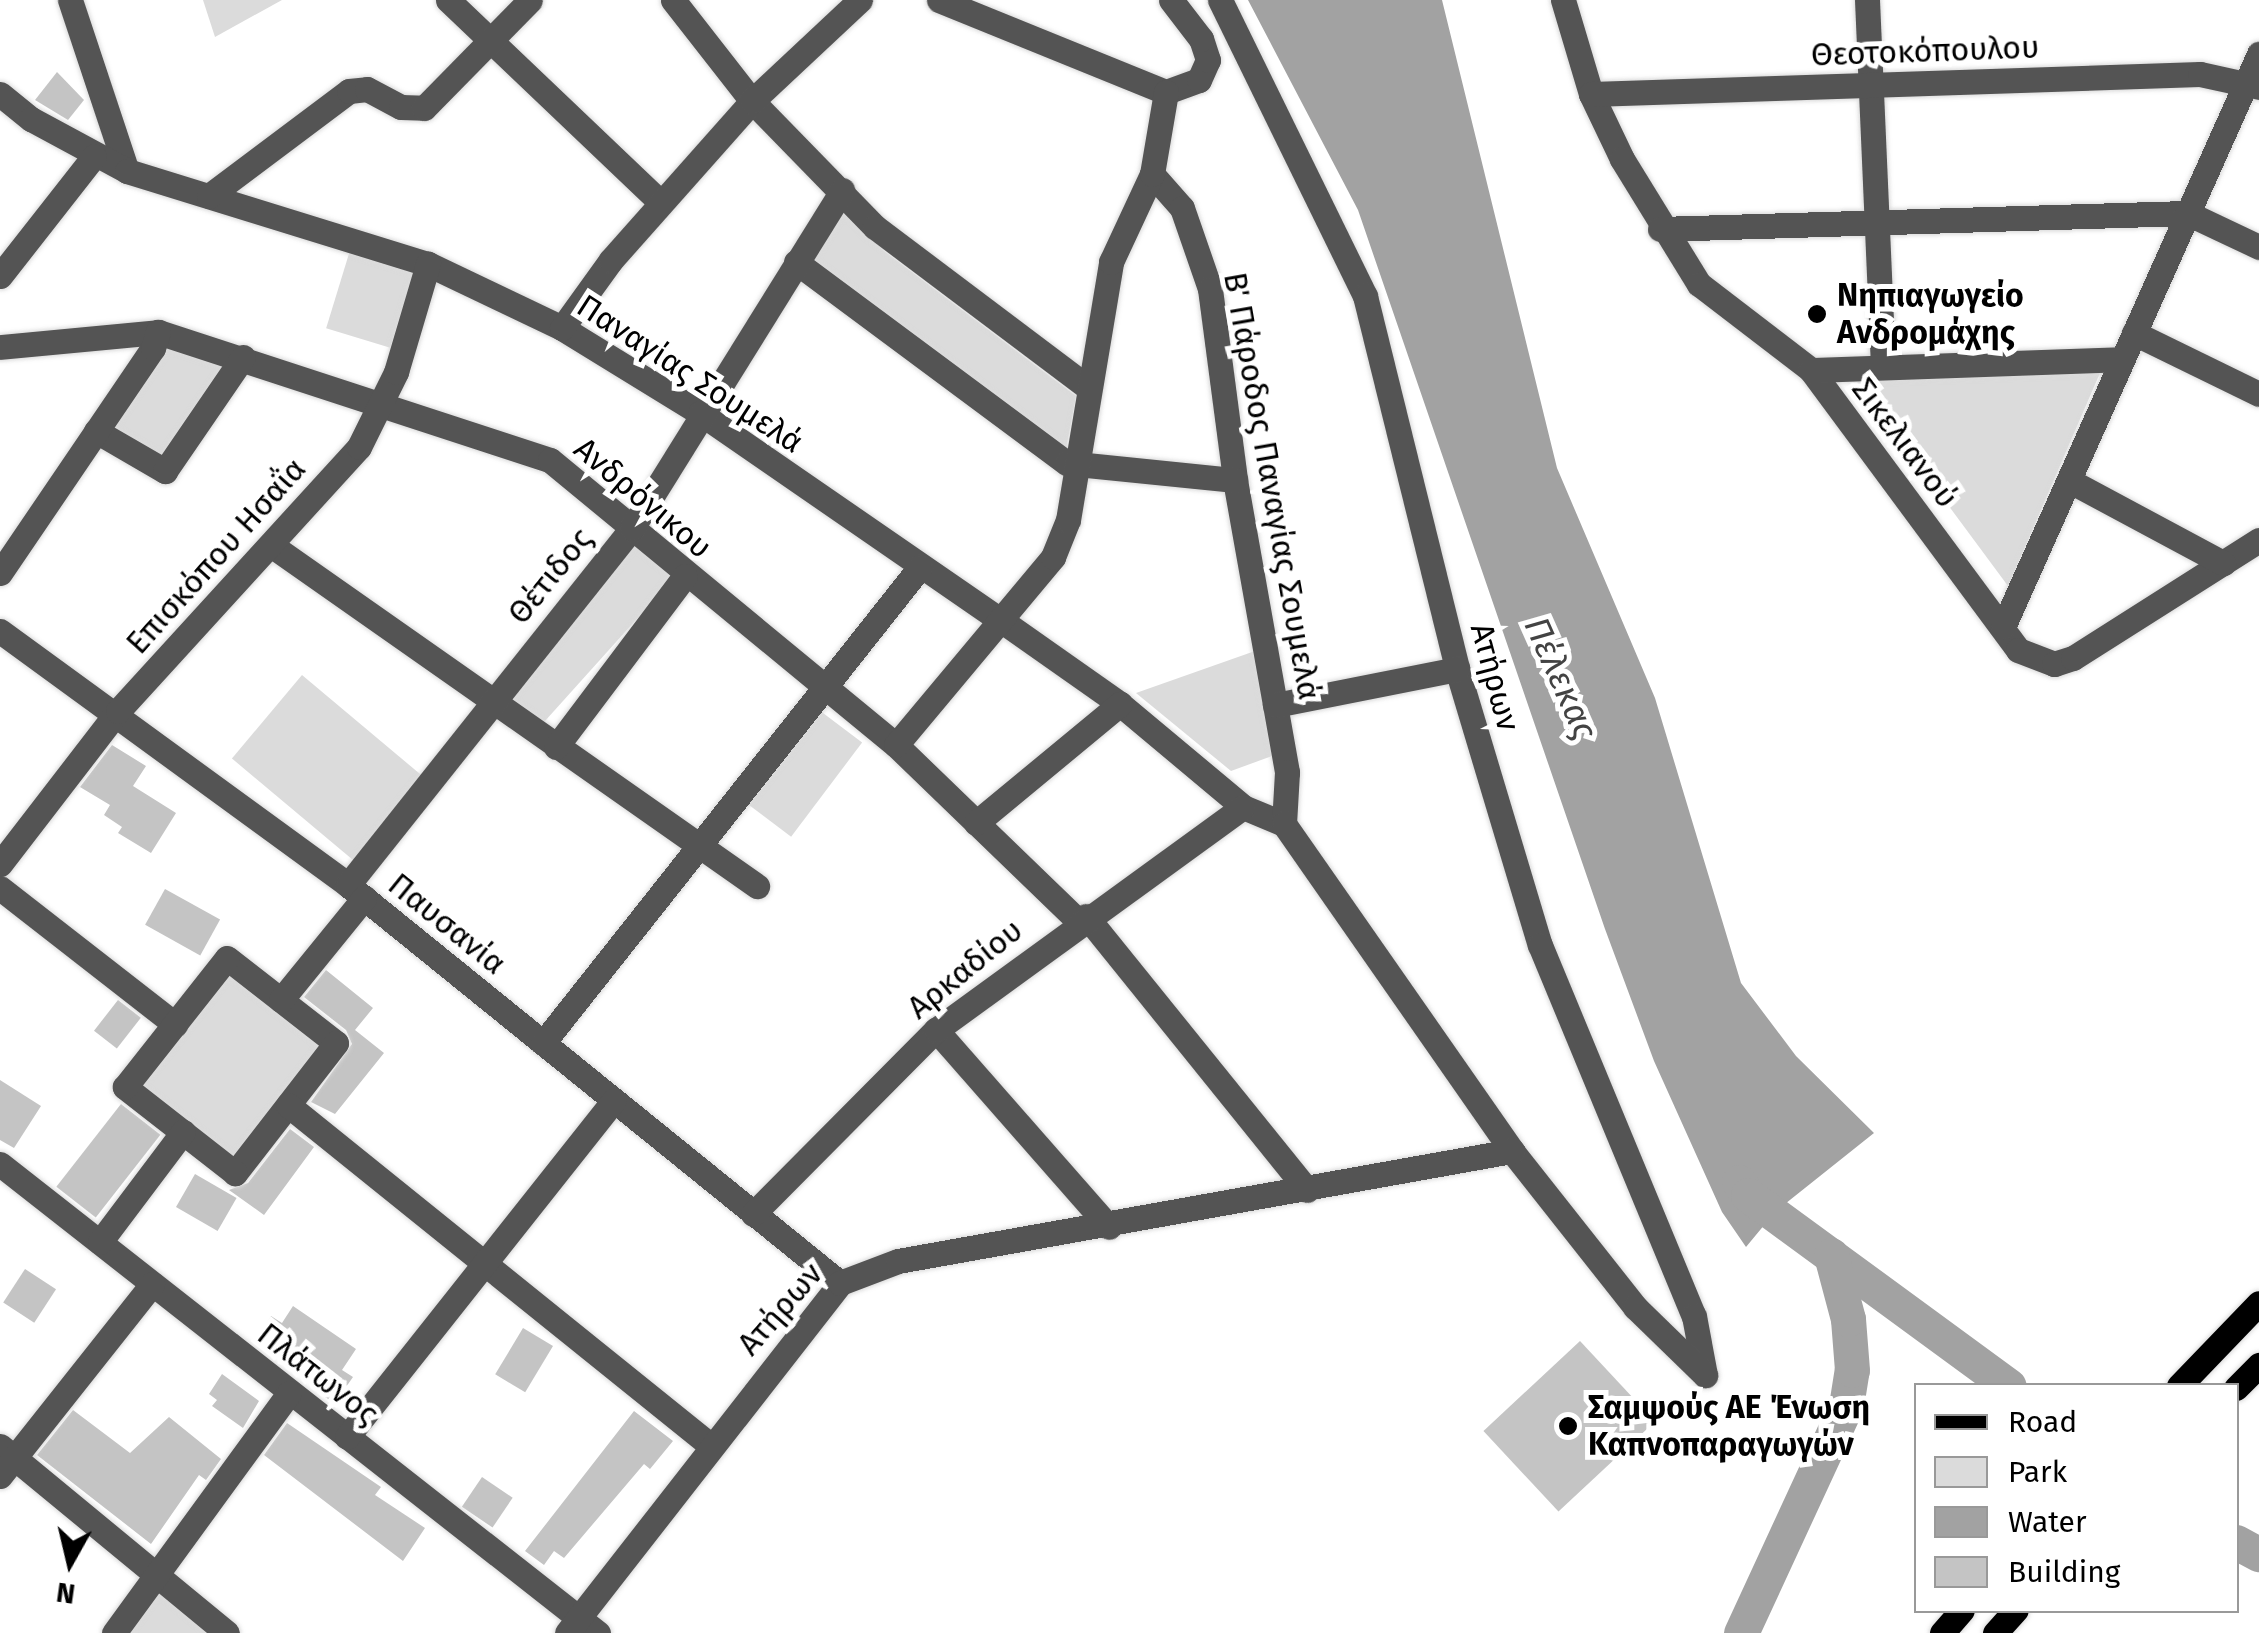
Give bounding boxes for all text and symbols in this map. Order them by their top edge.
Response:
street label: Θεοτοκόπουλου [1810,28,2040,74]
street label: Β΄ Πάροδος Παναγίας Σουμελά [1215,269,1329,703]
place label: Νηπιαγωγείο Ανδρομάχης [1837,277,2024,352]
street label: Παναγίας Σουμελά [570,287,810,461]
marker: Νηπιαγωγείο Ανδρομάχης [1806,303,1828,325]
street label: Σικελιανού [1844,371,1966,515]
street label: Ανδρόνικου [567,429,719,567]
street label: Επισκόπου Ησαΐα [118,450,314,662]
street label: Θέτιδος [500,520,600,632]
water label: Πέλεκας [1516,610,1606,746]
street label: Ατήρων [1462,619,1528,735]
street label: Παυσανία [381,865,513,983]
street label: Αρκαδίου [900,911,1030,1027]
street label: Ατήρων [729,1255,831,1363]
street label: Πλάτωνος [250,1315,386,1433]
legend [1914,1383,2239,1613]
place label: Σαμψούς ΑΕ Ένωση Καπνοπαραγωγών [1588,1389,1870,1464]
text: Road [2008,1404,2077,1440]
marker: Σαμψούς ΑΕ Ένωση Καπνοπαραγωγών [1557,1415,1579,1437]
text: Park [2008,1454,2067,1490]
text: Water [2008,1504,2087,1540]
north arrow [20,1513,120,1613]
text: Building [2008,1554,2120,1590]
text: N [54,1576,77,1611]

